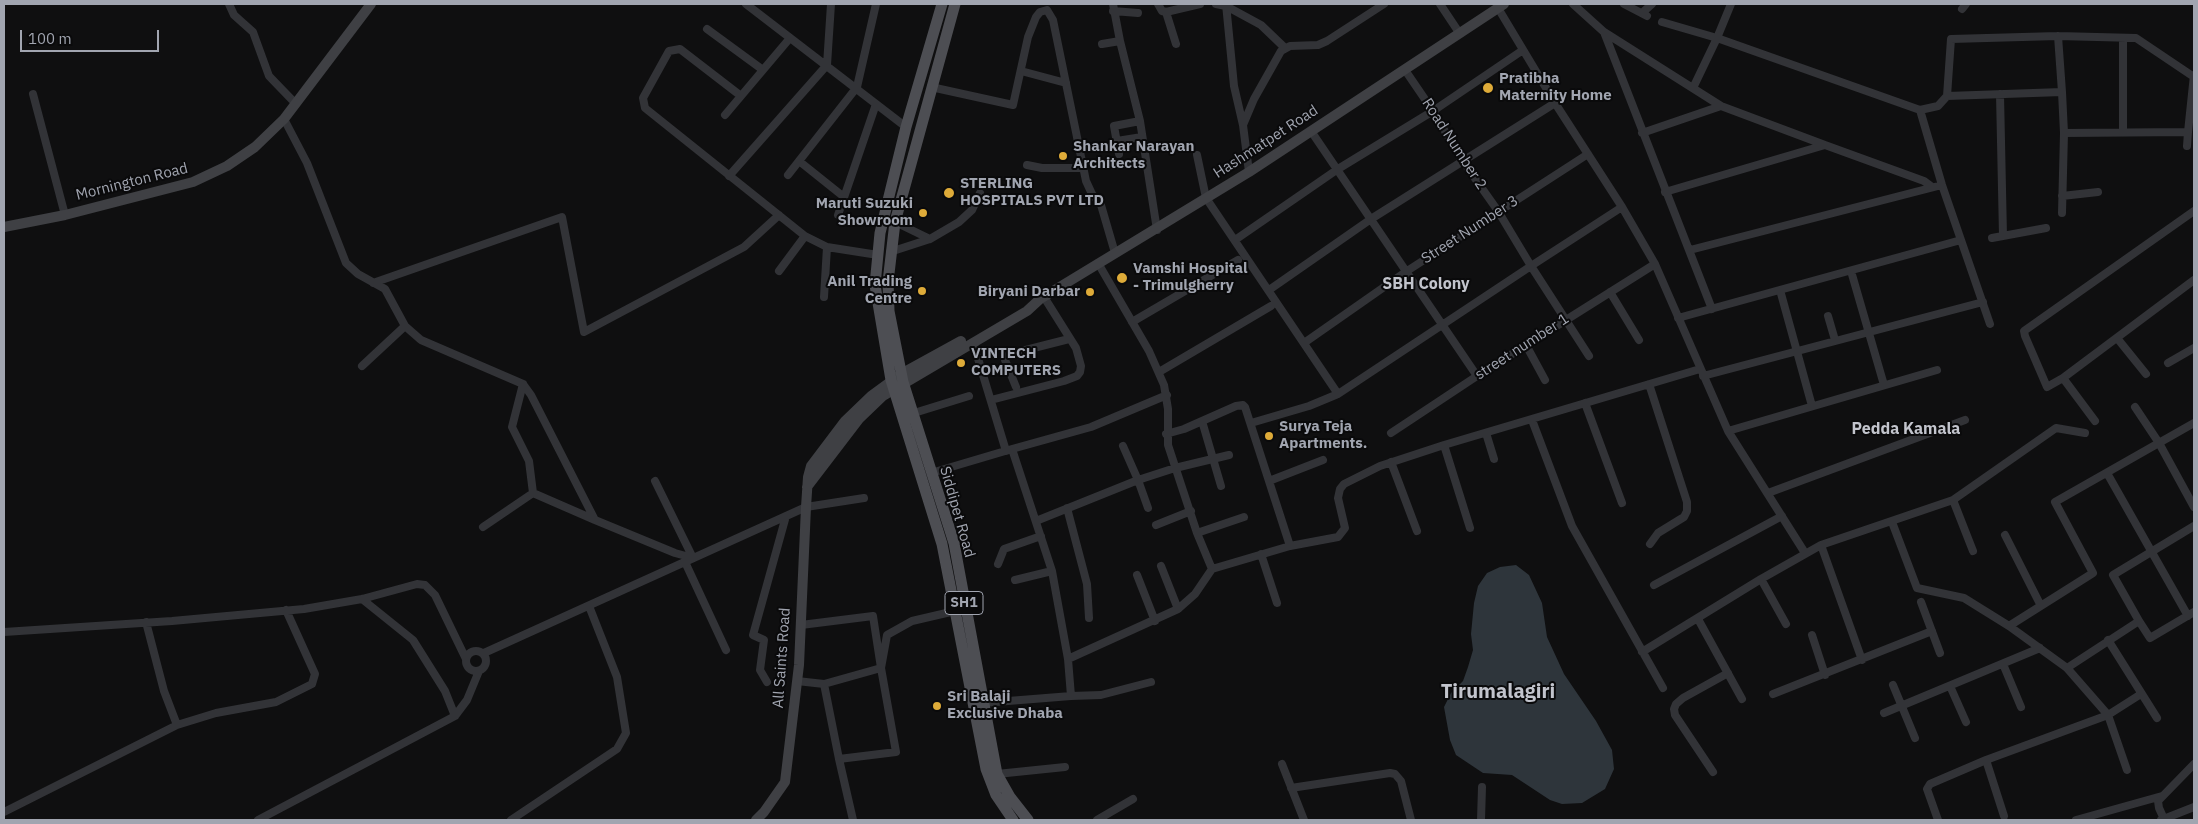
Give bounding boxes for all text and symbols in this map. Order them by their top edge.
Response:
scale bar [22,20,161,52]
text: 100 m [28,29,72,48]
place label: Pratibha Maternity Home [1499,70,1612,105]
marker: Pratibha Maternity Home [1481,81,1495,95]
street label: Road Number 2 [1418,95,1490,193]
street label: Hashmatpet Road [1210,101,1322,183]
place label: Shankar Narayan Architects [1073,138,1194,173]
marker: Shankar Narayan Architects [1057,150,1069,162]
street label: Mornington Road [74,159,190,205]
place label: STERLING HOSPITALS PVT LTD [960,175,1104,210]
marker: STERLING HOSPITALS PVT LTD [942,186,956,200]
street label: Street Number 3 [1418,192,1522,268]
place label: Maruti Suzuki Showroom [816,195,913,230]
marker: Maruti Suzuki Showroom [917,207,929,219]
place label: Vamshi Hospital - Trimulgherry [1133,260,1248,295]
marker: Vamshi Hospital - Trimulgherry [1115,271,1129,285]
place label: Anil Trading Centre [827,273,912,308]
district label: SBH Colony [1382,274,1470,294]
place label: Biryani Darbar [978,283,1080,301]
marker: Anil Trading Centre [916,285,928,297]
marker: Biryani Darbar [1084,286,1096,298]
street label: street number 1 [1472,310,1572,384]
place label: VINTECH COMPUTERS [971,345,1061,380]
marker: VINTECH COMPUTERS [955,357,967,369]
place label: Surya Teja Apartments. [1279,418,1367,453]
district label: Pedda Kamala [1852,419,1960,439]
marker: Surya Teja Apartments. [1263,430,1275,442]
street label: Siddipet Road [935,464,979,560]
road number: SH1 [945,592,983,614]
street label: All Saints Road [770,607,794,709]
district label: Tirumalagiri [1441,680,1555,704]
place label: Sri Balaji Exclusive Dhaba [947,688,1063,723]
marker: Sri Balaji Exclusive Dhaba [931,700,943,712]

